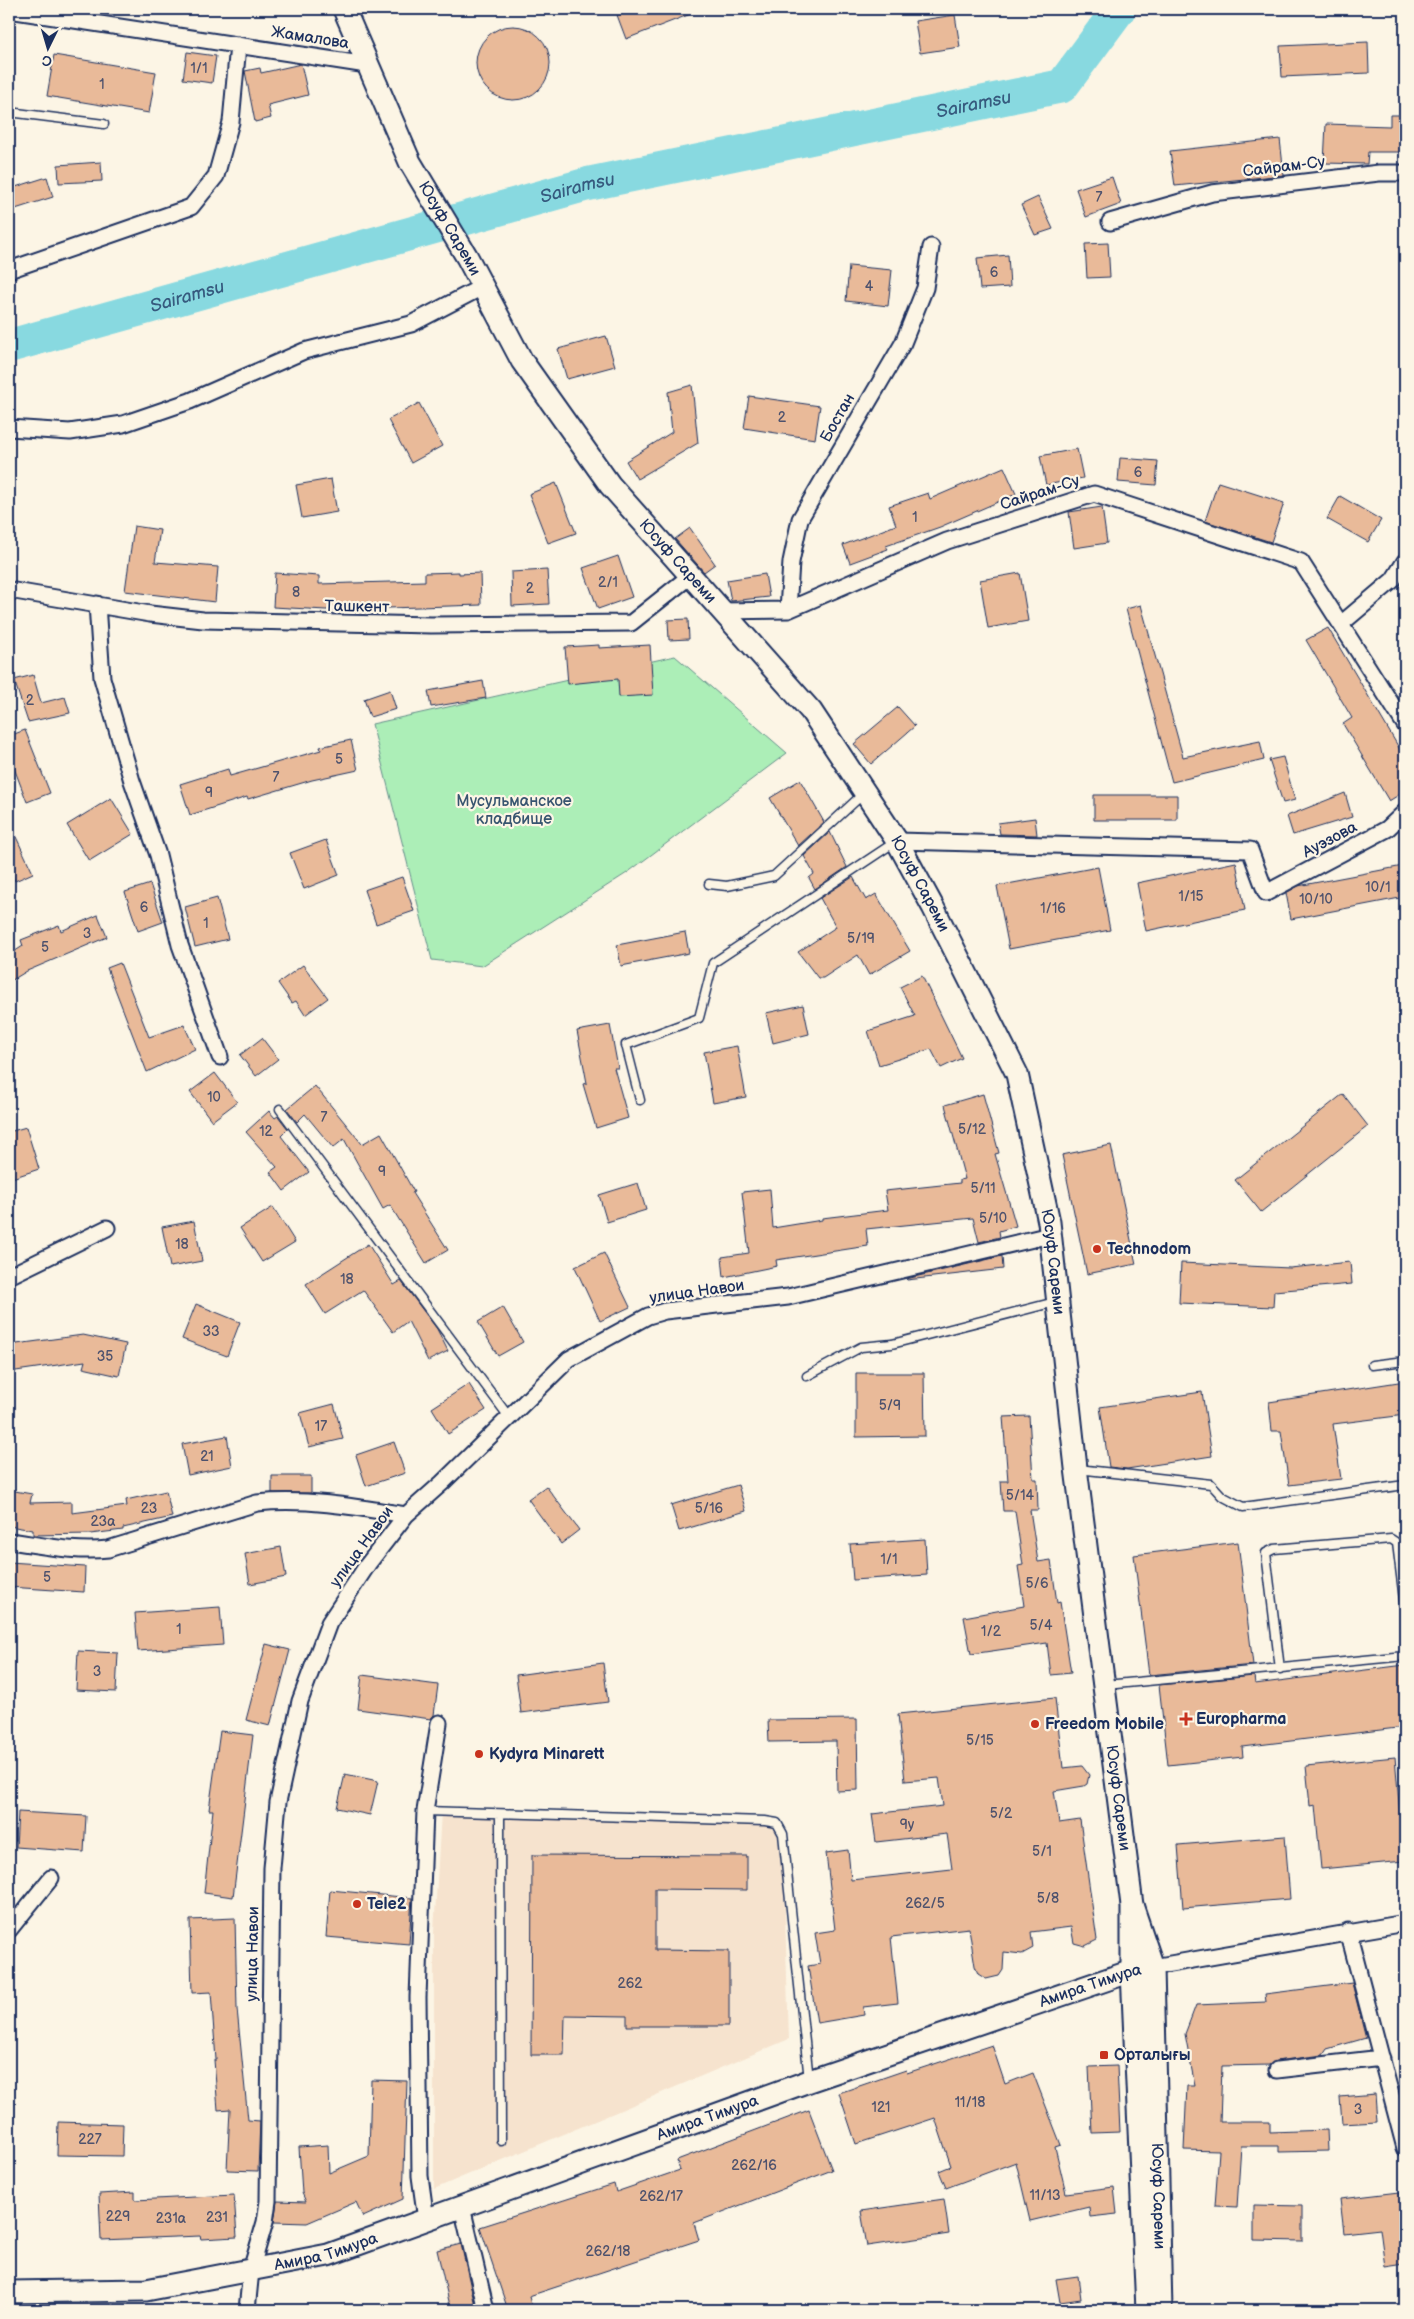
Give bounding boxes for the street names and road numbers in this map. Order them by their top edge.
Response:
street label: Жамалова [270,22,351,54]
street label: Сайрам-Су [1242,152,1327,181]
street label: Юсуф Сареми [414,178,485,279]
street label: Бостан [817,390,859,446]
street label: Сайрам-Су [998,471,1083,515]
street label: Юсуф Сареми [635,515,720,607]
street label: Ташкент [324,597,390,617]
street label: Ауэзова [1299,817,1361,863]
street label: Юсуф Сареми [886,832,953,935]
street label: Юсуф Сареми [1037,1207,1069,1316]
street label: улица Навои [648,1276,746,1308]
street label: улица Навои [326,1503,398,1591]
street label: Юсуф Сареми [1102,1744,1134,1852]
street label: улица Навои [243,1906,263,2002]
street label: Амира Тимура [1036,1960,1143,2012]
street label: Амира Тимура [653,2090,761,2145]
street label: Юсуф Сареми [1148,2143,1169,2250]
street label: Амира Тимура [272,2228,381,2275]

